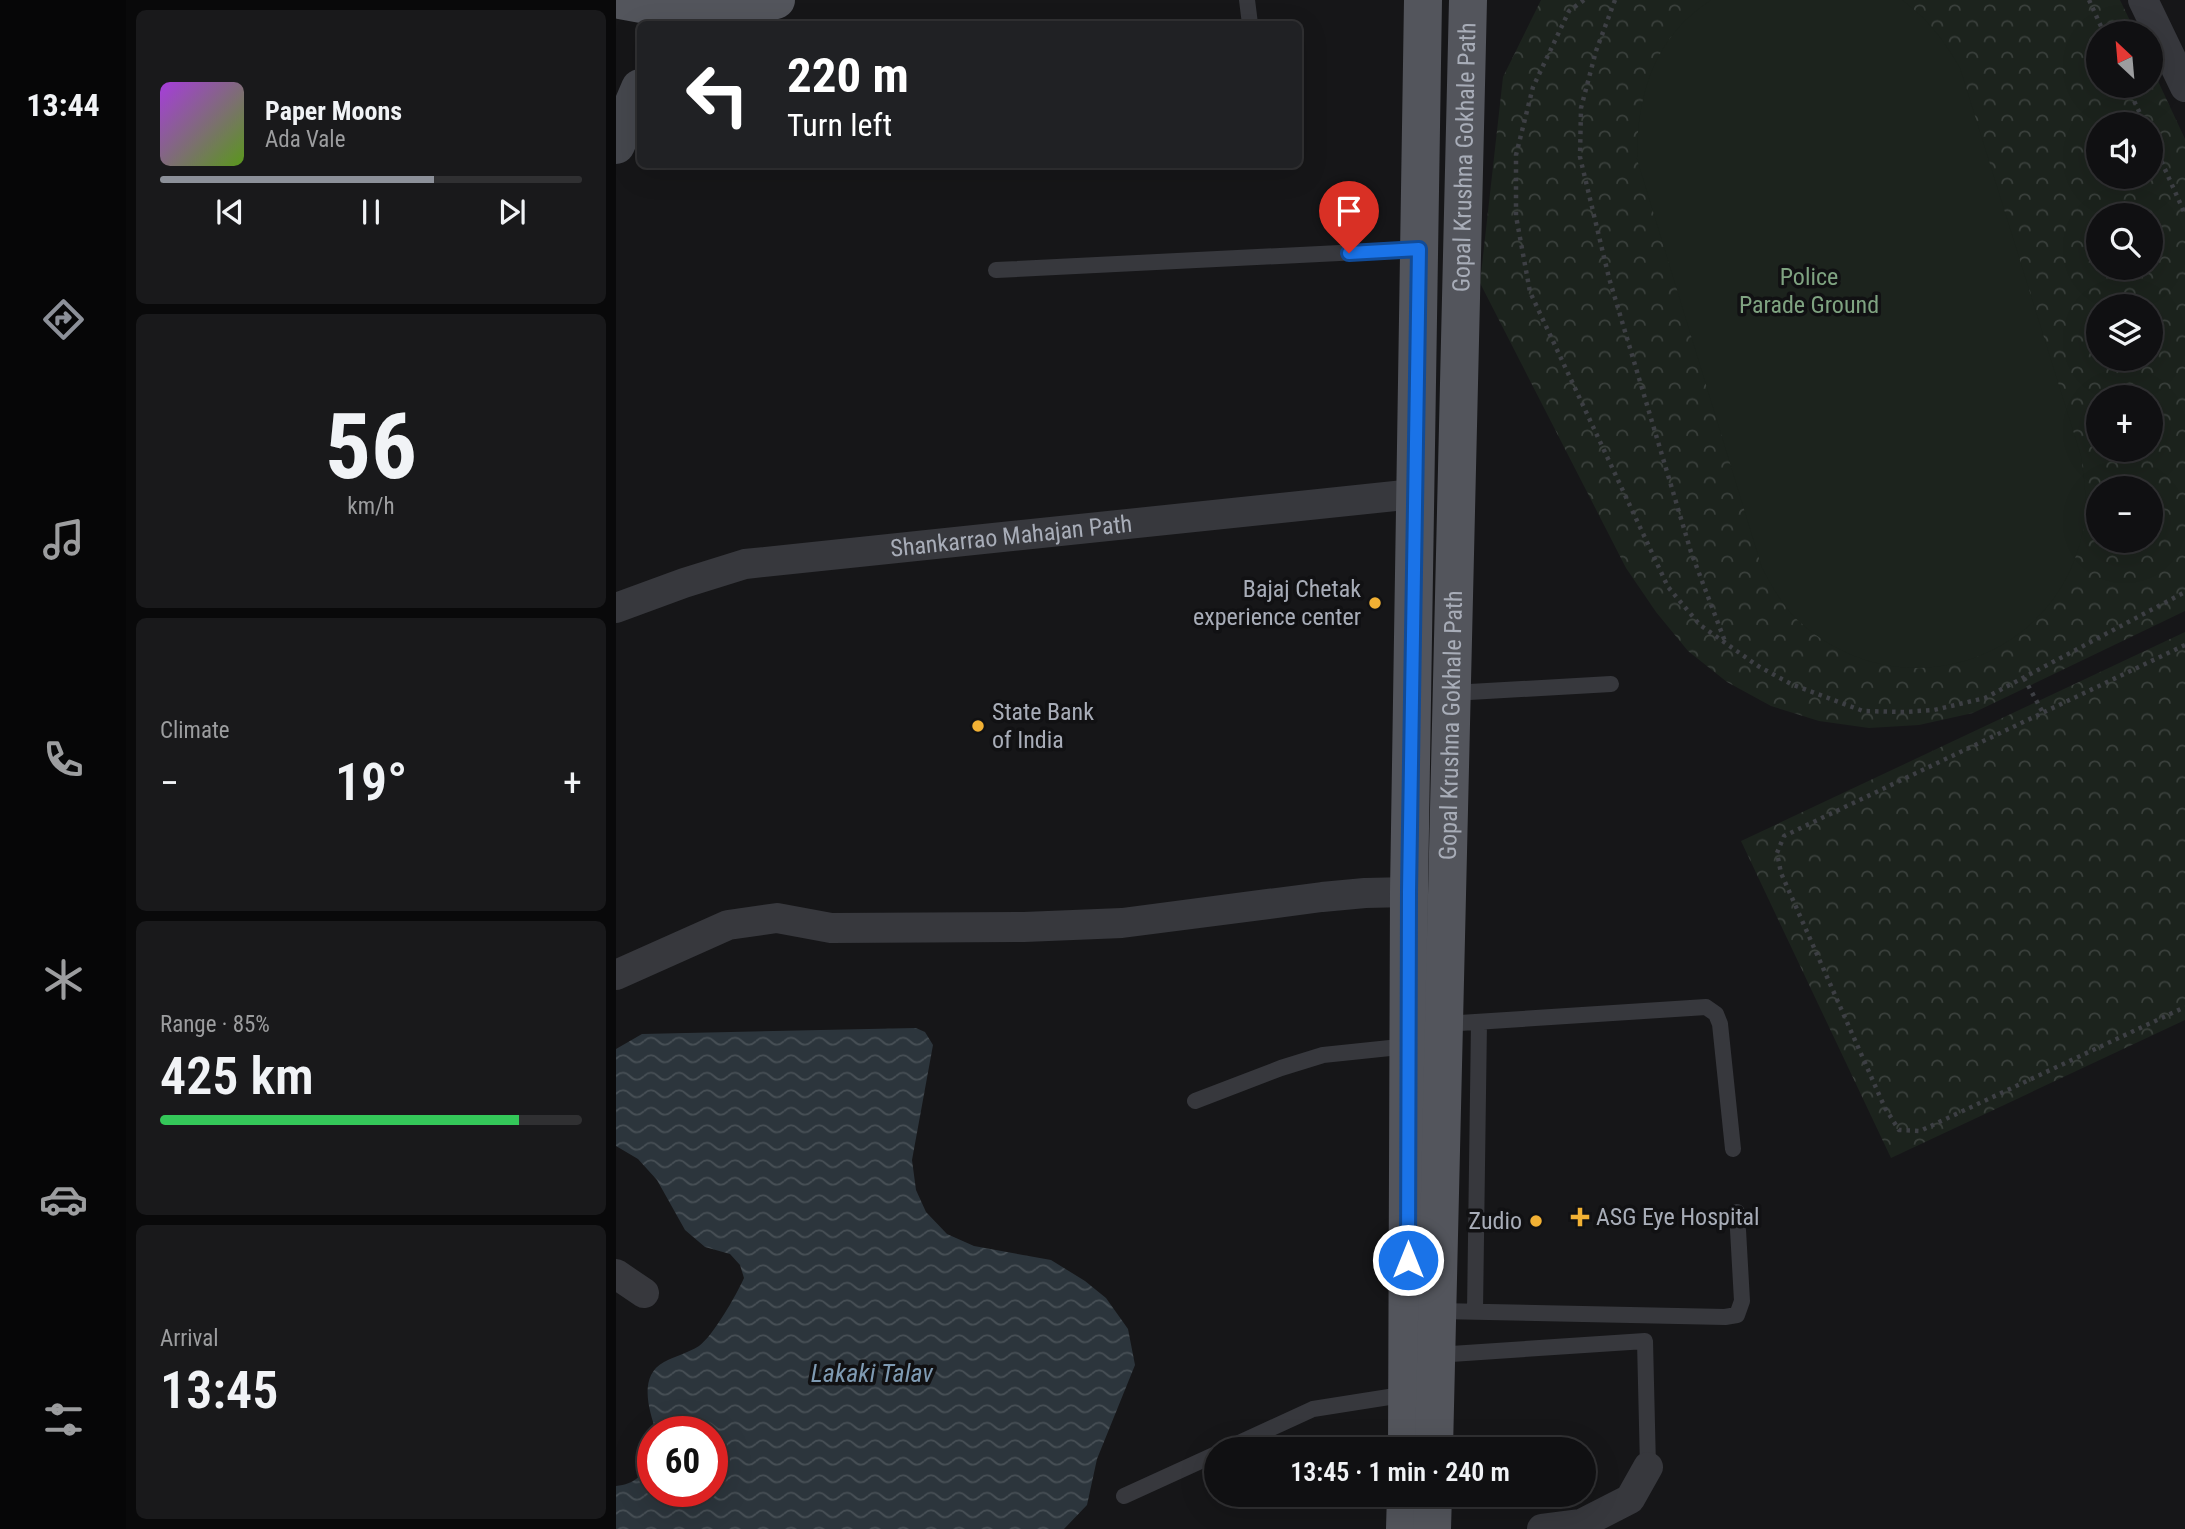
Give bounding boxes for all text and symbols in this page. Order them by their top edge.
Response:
north arrow [2086,21,2163,98]
map controls [2086,21,2163,553]
street label: Gopal Krushna Gokhale Path [1447,22,1481,292]
text: 220 m [787,47,909,104]
icon: left [672,49,763,140]
text: 13:44 [26,86,100,124]
text: Paper Moons [265,96,402,126]
text: Turn left [787,106,892,144]
button: sound [2086,112,2163,189]
text: Ada Vale [265,126,345,153]
pin [1319,181,1379,253]
icon: arrive [1330,192,1368,230]
icon: previous [211,193,249,231]
icon: pause [352,193,390,231]
icon: next [493,193,531,231]
button: search [2086,203,2163,280]
park label: Police Parade Ground [1739,263,1879,319]
button: layers [2086,294,2163,371]
icon: directions [39,295,88,344]
button: + [2086,385,2163,462]
text: 56 [325,394,417,500]
button: − [2086,476,2163,553]
text: km/h [347,493,395,520]
street label: Shankarrao Mahajan Path [889,510,1133,563]
icon: music [39,515,88,564]
place label: Bajaj Chetak experience center [1193,575,1361,631]
street label: Gopal Krushna Gokhale Path [1434,590,1468,860]
marker: Bajaj Chetak experience center [1367,595,1383,611]
place label: State Bank of India [992,698,1094,754]
text: Climate [160,717,230,744]
marker: State Bank of India [970,718,986,734]
icon: phone [39,735,88,784]
text: 19° [335,752,407,813]
text: − [160,761,179,805]
text: + [563,761,582,805]
icon: climate [39,955,88,1004]
text: Range · 85% [160,1011,270,1038]
text: 425 km [160,1046,314,1107]
icon: car [39,1175,88,1224]
place label: ASG Eye Hospital [1596,1203,1760,1231]
place label: Zudio [1469,1207,1522,1235]
marker: ASG Eye Hospital [1570,1207,1590,1227]
marker: Zudio [1528,1213,1544,1229]
position arrow [1371,1223,1445,1297]
text: Arrival [160,1325,219,1352]
water label: Lakaki Talav [811,1358,934,1388]
text: 13:45 [160,1360,278,1421]
icon: filters [39,1395,88,1444]
speed limit sign: 60 [637,1416,728,1507]
text: 13:45 · 1 min · 240 m [1290,1457,1510,1487]

